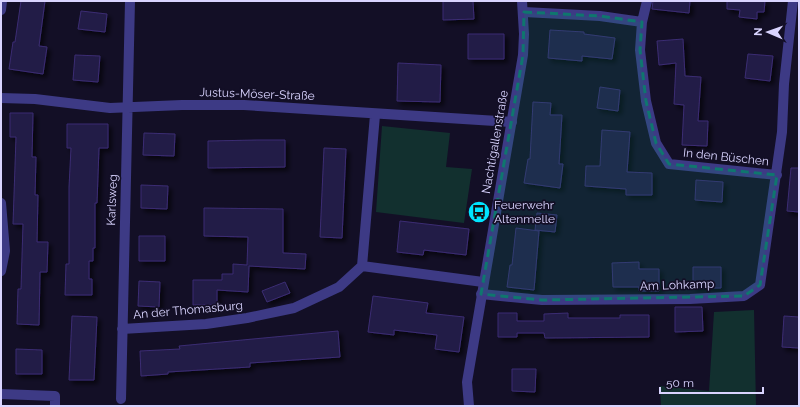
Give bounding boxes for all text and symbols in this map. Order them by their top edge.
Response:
north arrow [748,12,788,52]
text: N [752,27,765,36]
street label: Justus-Möser-Straße [199,85,315,103]
street label: Nachtigallenstraße [479,89,511,195]
street label: In den Büschen [682,146,770,168]
street label: Karlsweg [104,174,120,226]
place label: Feuerwehr Altenmelle [494,198,555,226]
bus stop icon: Feuerwehr Altenmelle [466,199,492,225]
street label: Am Lohkamp [640,277,714,293]
street label: An der Thomasburg [133,298,243,322]
scale bar [660,369,763,395]
text: 50 m [666,376,694,390]

